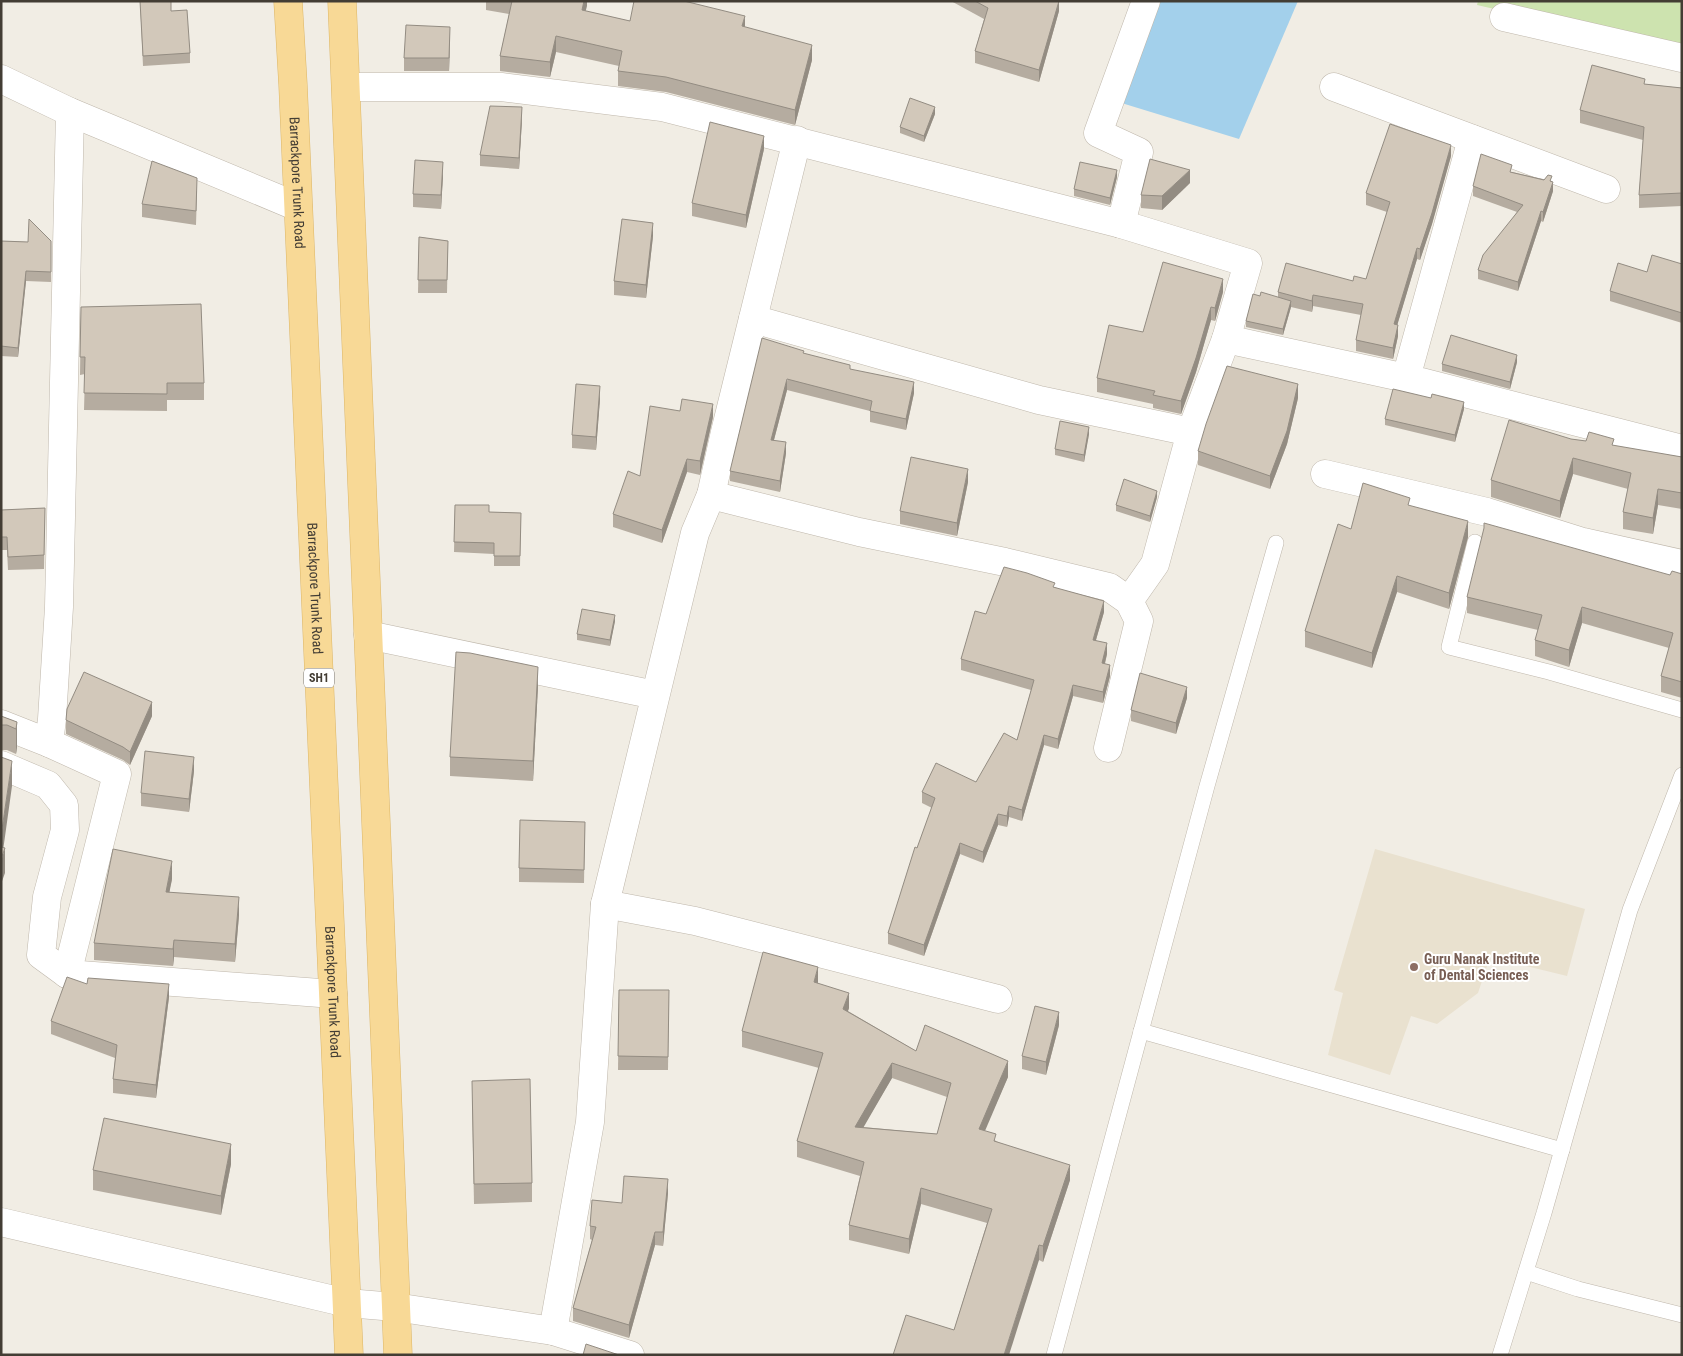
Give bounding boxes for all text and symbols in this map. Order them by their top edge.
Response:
street label: Barrackpore Trunk Road [286,116,308,249]
street label: Barrackpore Trunk Road [304,522,326,655]
road number: SH1 [304,668,334,688]
street label: Barrackpore Trunk Road [322,926,344,1058]
place label: Guru Nanak Institute of Dental Sciences [1424,951,1540,983]
marker: Guru Nanak Institute of Dental Sciences [1408,961,1420,973]

